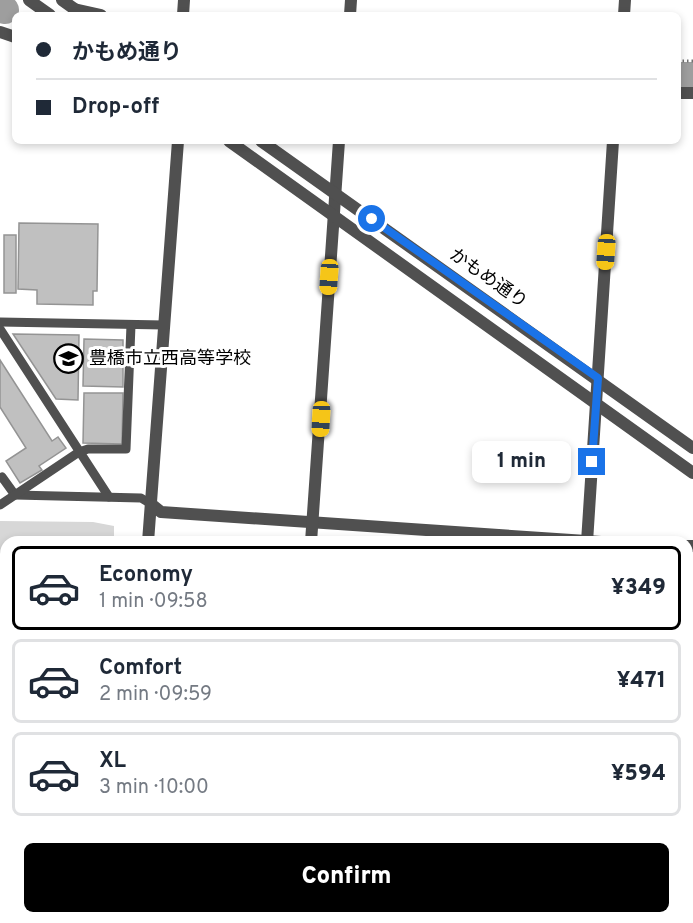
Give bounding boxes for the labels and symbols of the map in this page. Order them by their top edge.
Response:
route start [358,205,385,232]
car [596,233,616,271]
street label: かもめ通り [445,244,531,314]
car [319,258,339,296]
school or university icon: 豊橋市立西高等学校 [52,343,84,375]
place label: 豊橋市立西高等学校 [89,348,251,371]
car [311,401,331,437]
callout: 1 min [472,441,571,483]
route end [578,448,605,475]

